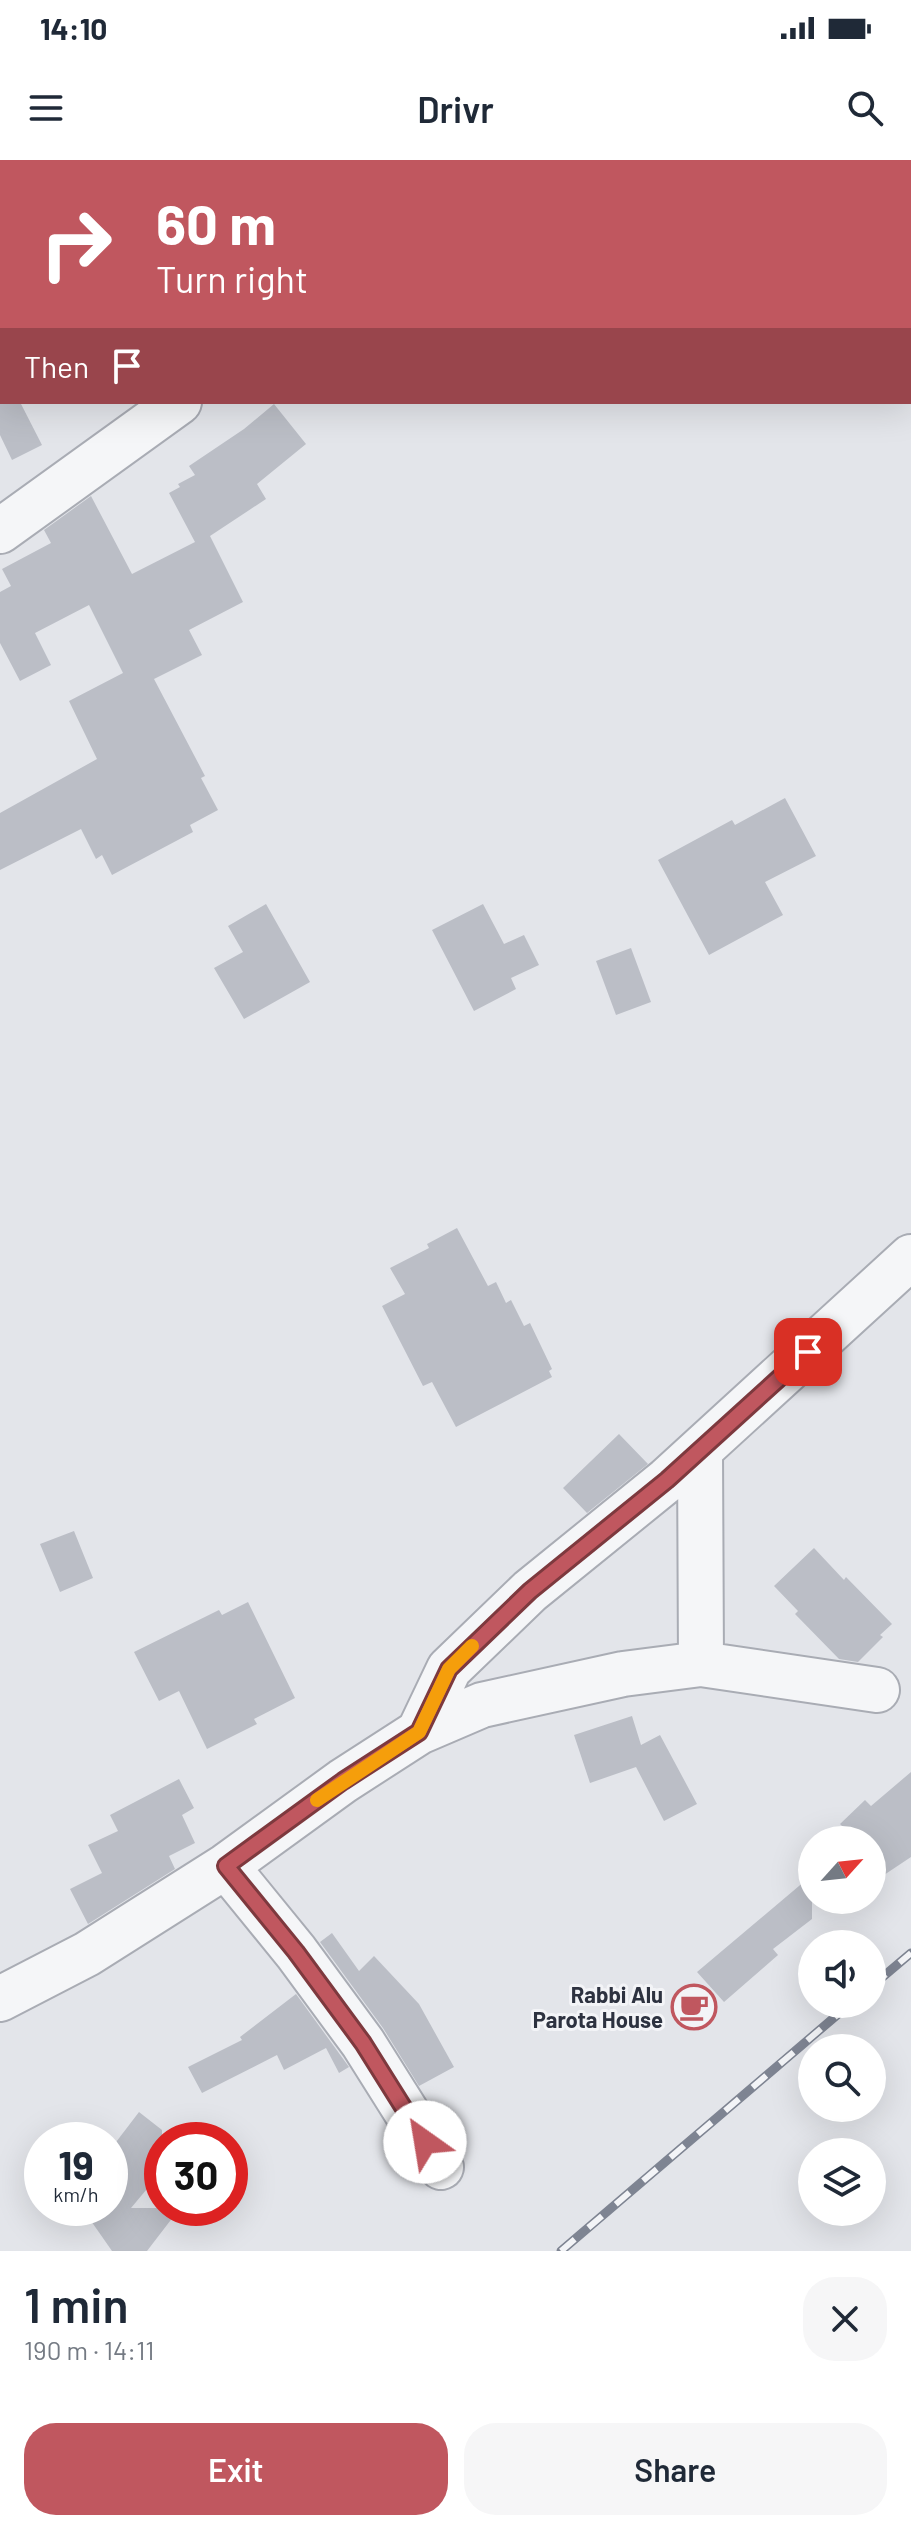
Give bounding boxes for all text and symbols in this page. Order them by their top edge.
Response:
text: 14:10 [40,10,107,46]
icon: menu [24,86,68,130]
icon: search [843,86,887,130]
text: Drivr [417,87,494,130]
text: 60 m [156,189,276,256]
icon: right [24,192,128,296]
text: Turn right [156,257,308,300]
icon: arrive [105,344,149,388]
text: Then [24,348,89,384]
pin [774,1318,842,1386]
icon: arrive [786,1330,830,1374]
north arrow [798,1826,886,1914]
map controls [798,1826,886,2226]
button: sound [798,1930,886,2018]
place label: Rabbi Alu Parota House [533,1981,663,2032]
cafe icon: Rabbi Alu Parota House [670,1983,718,2031]
button: search [798,2034,886,2122]
position arrow [383,2100,467,2184]
speed limit sign: 30 [144,2122,248,2226]
button: layers [798,2138,886,2226]
text: 19 [58,2140,94,2188]
text: km/h [53,2182,99,2206]
text: 1 min [24,2275,129,2333]
button: close [803,2277,887,2361]
text: 190 m · 14:11 [24,2334,154,2365]
button: Exit [24,2423,448,2515]
button: Share [464,2423,887,2515]

